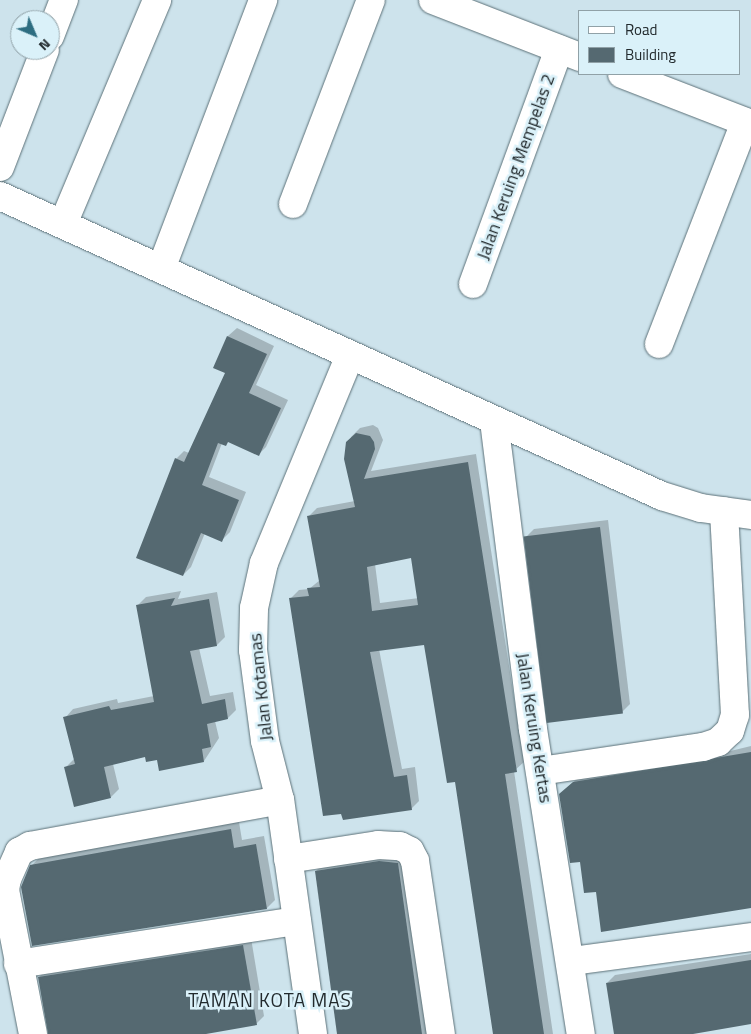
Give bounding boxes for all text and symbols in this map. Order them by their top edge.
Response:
north arrow [10,10,60,60]
legend [578,10,741,75]
text: Road [625,18,657,41]
text: N [34,34,56,56]
text: Building [625,43,676,66]
street label: Jalan Keruing Mempelas 2 [472,71,560,263]
street label: Jalan Kotamas [245,632,277,742]
street label: Jalan Keruing Kertas [511,651,557,805]
district label: TAMAN KOTA MAS [187,989,353,1011]

